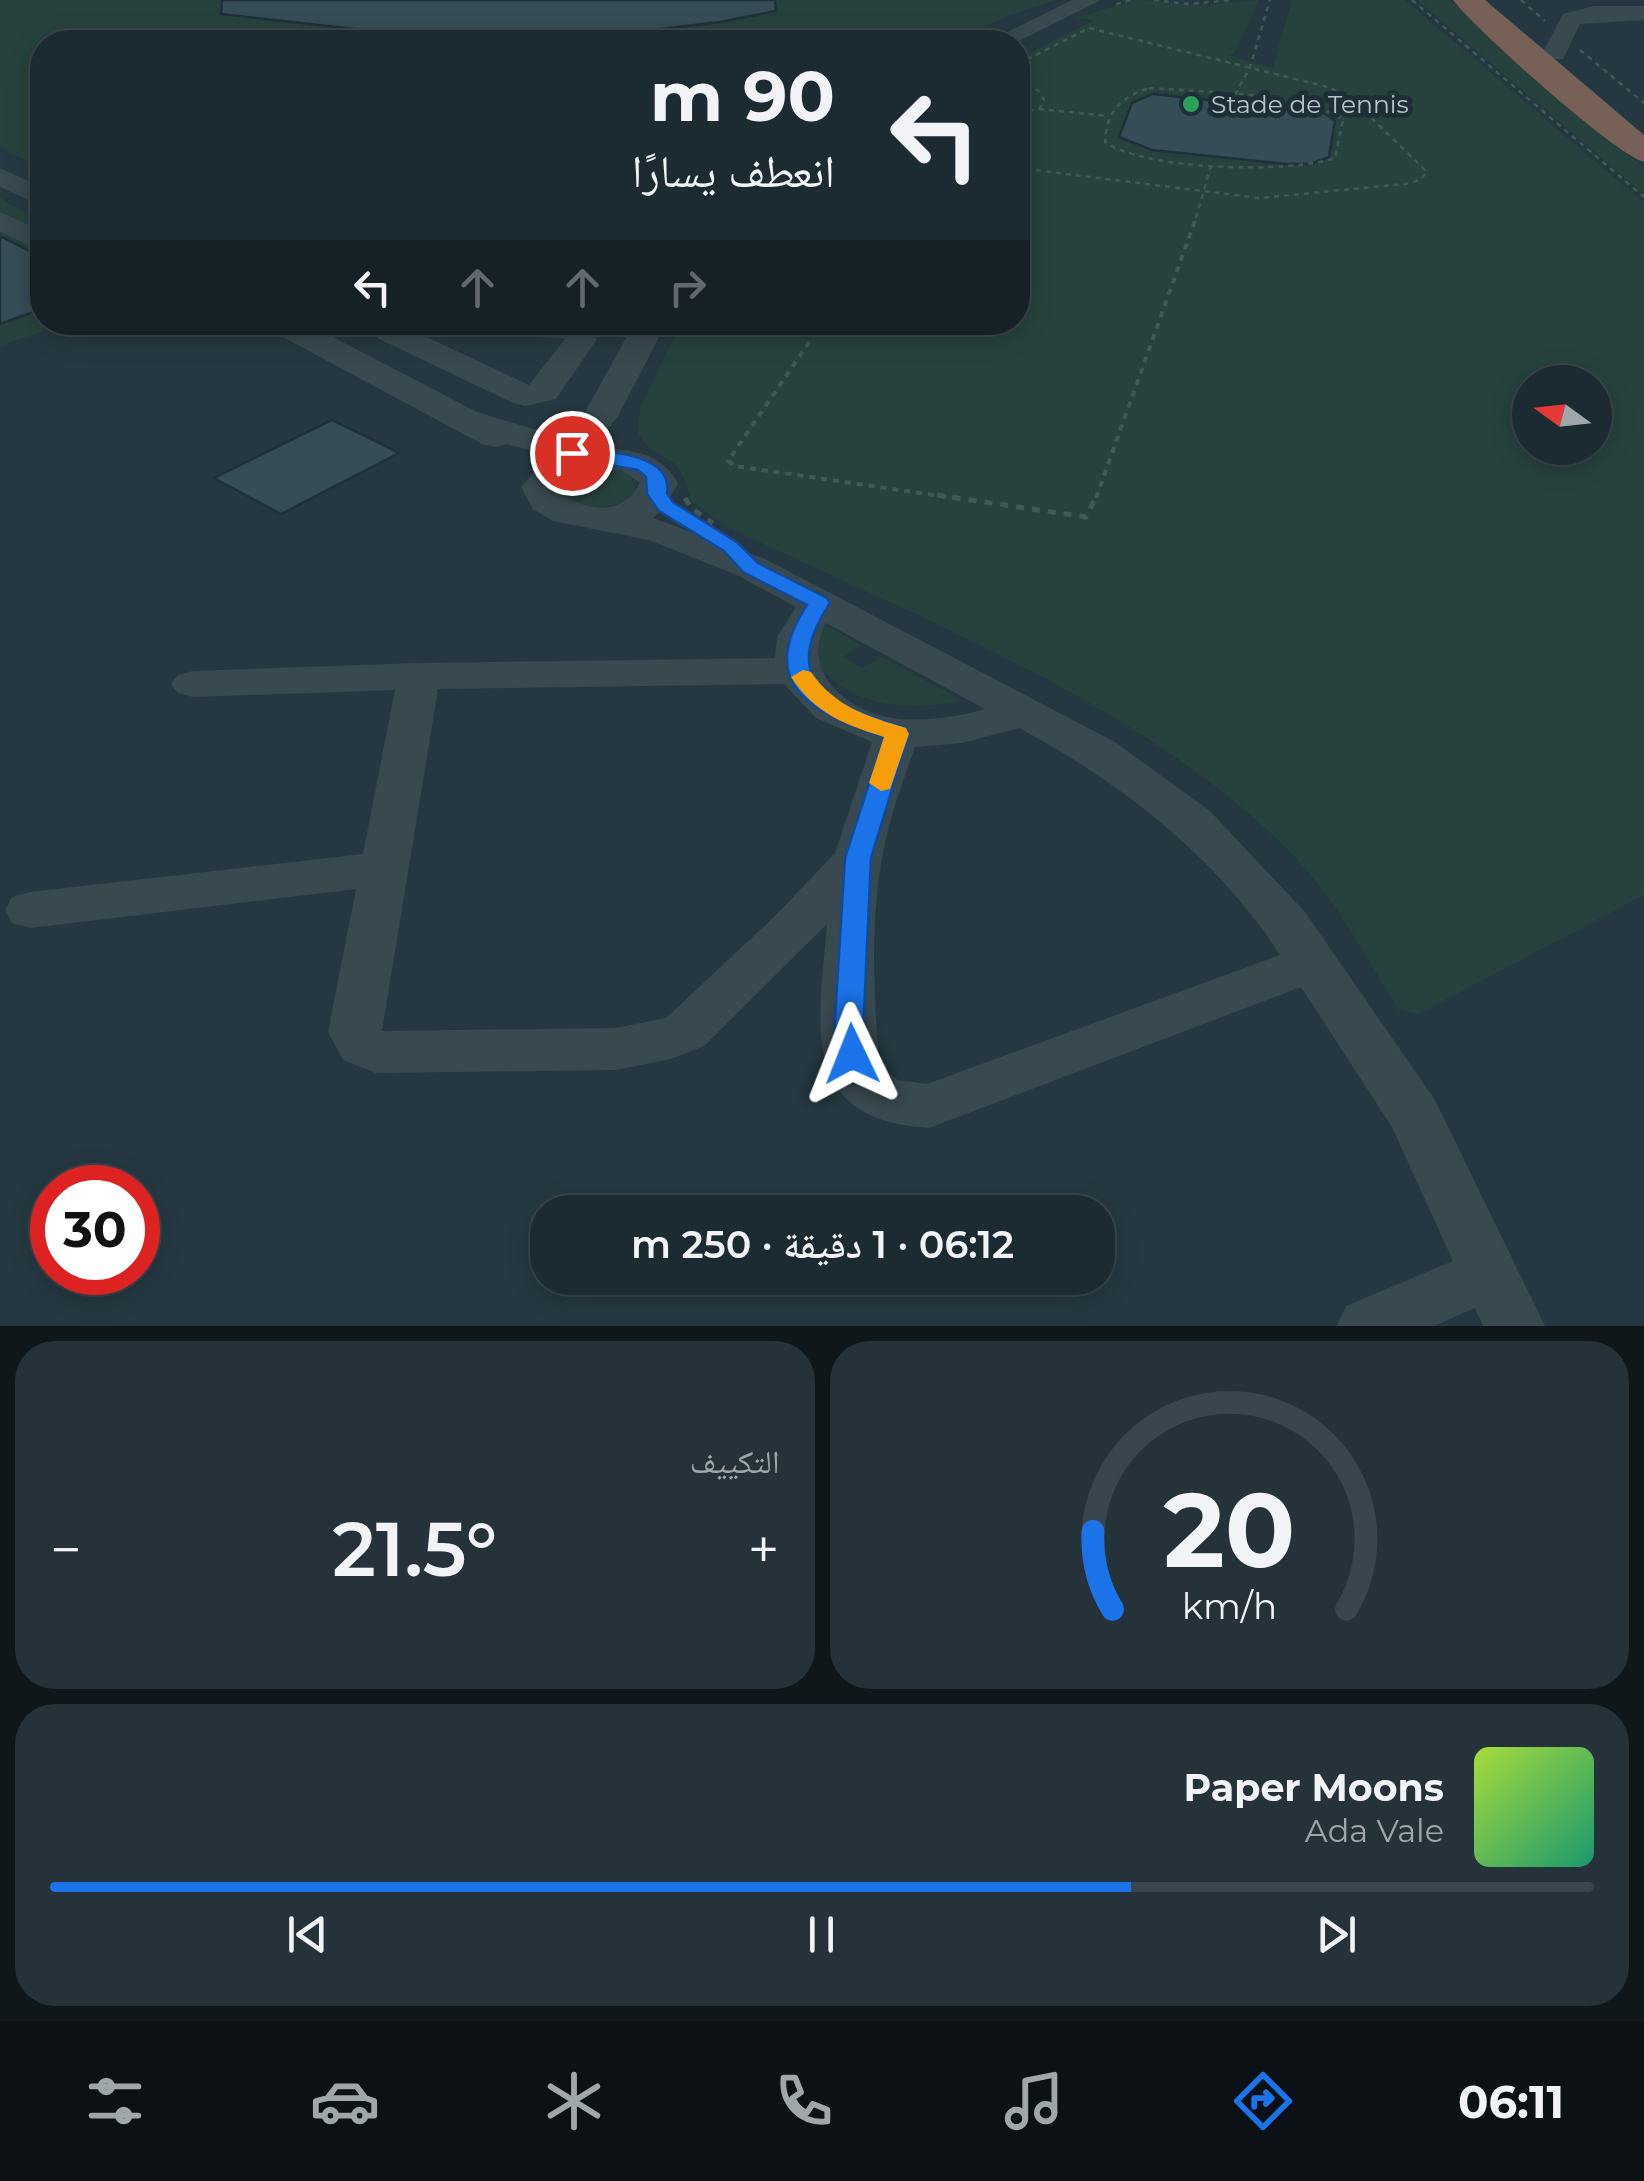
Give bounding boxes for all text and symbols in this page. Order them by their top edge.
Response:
text: 90 m [650,53,835,139]
icon: left [870,70,1000,200]
place label: Stade de Tennis [1211,89,1409,119]
marker: Stade de Tennis [1180,93,1202,115]
text: انعطف يسارًا [632,143,835,198]
icon: left [345,260,400,315]
icon: ahead [450,260,505,315]
icon: ahead [555,260,610,315]
icon: right [660,260,715,315]
north arrow [1512,365,1612,465]
map controls [1512,365,1612,465]
pin [530,411,615,496]
icon: arrive [545,426,600,481]
position arrow [800,1002,904,1106]
speed limit sign: 30 [30,1165,160,1295]
text: 06:12 · 1 دقيقة · 250 m [631,1221,1014,1268]
text: التكييف [690,1442,780,1481]
text: 20 [1163,1466,1295,1593]
text: 21.5° [332,1503,497,1595]
text: − [50,1516,82,1583]
text: + [748,1516,779,1583]
text: km/h [1182,1584,1277,1628]
text: Paper Moons [1183,1764,1444,1811]
text: Ada Vale [1305,1811,1444,1850]
icon: previous [280,1907,335,1962]
icon: pause [794,1907,849,1962]
icon: next [1309,1907,1364,1962]
icon: filters [80,2066,150,2136]
icon: car [310,2066,380,2136]
icon: climate [539,2066,609,2136]
icon: phone [769,2066,839,2136]
icon: music [999,2066,1069,2136]
icon: directions [1228,2066,1298,2136]
text: 06:11 [1458,2074,1564,2129]

